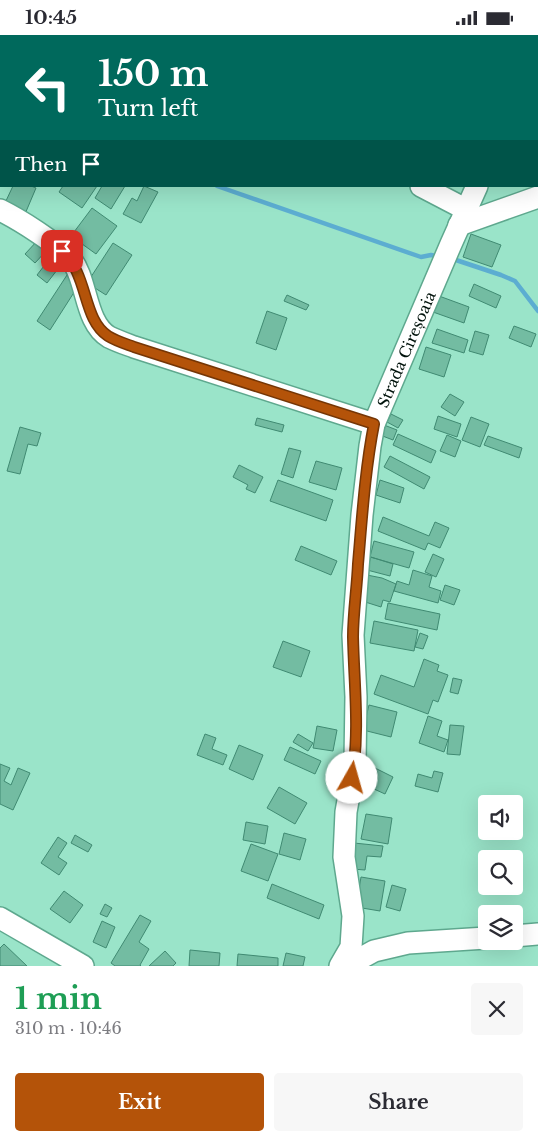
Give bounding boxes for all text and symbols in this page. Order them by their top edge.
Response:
text: 10:45 [25,6,77,29]
text: 150 m [98,52,209,95]
icon: left [15,55,80,120]
text: Turn left [98,95,198,122]
icon: arrive [77,150,105,178]
text: Then [15,153,67,176]
pin [41,230,83,272]
icon: arrive [48,237,76,265]
street label: Strada Cireșoaia [373,288,439,410]
position arrow [325,751,377,803]
map controls [478,795,523,950]
button: sound [478,795,523,840]
button: search [478,850,523,895]
button: layers [478,905,523,950]
text: 1 min [15,980,102,1017]
button: close [471,983,523,1035]
text: 310 m · 10:46 [15,1018,122,1038]
button: Exit [15,1073,264,1131]
button: Share [274,1073,523,1131]

